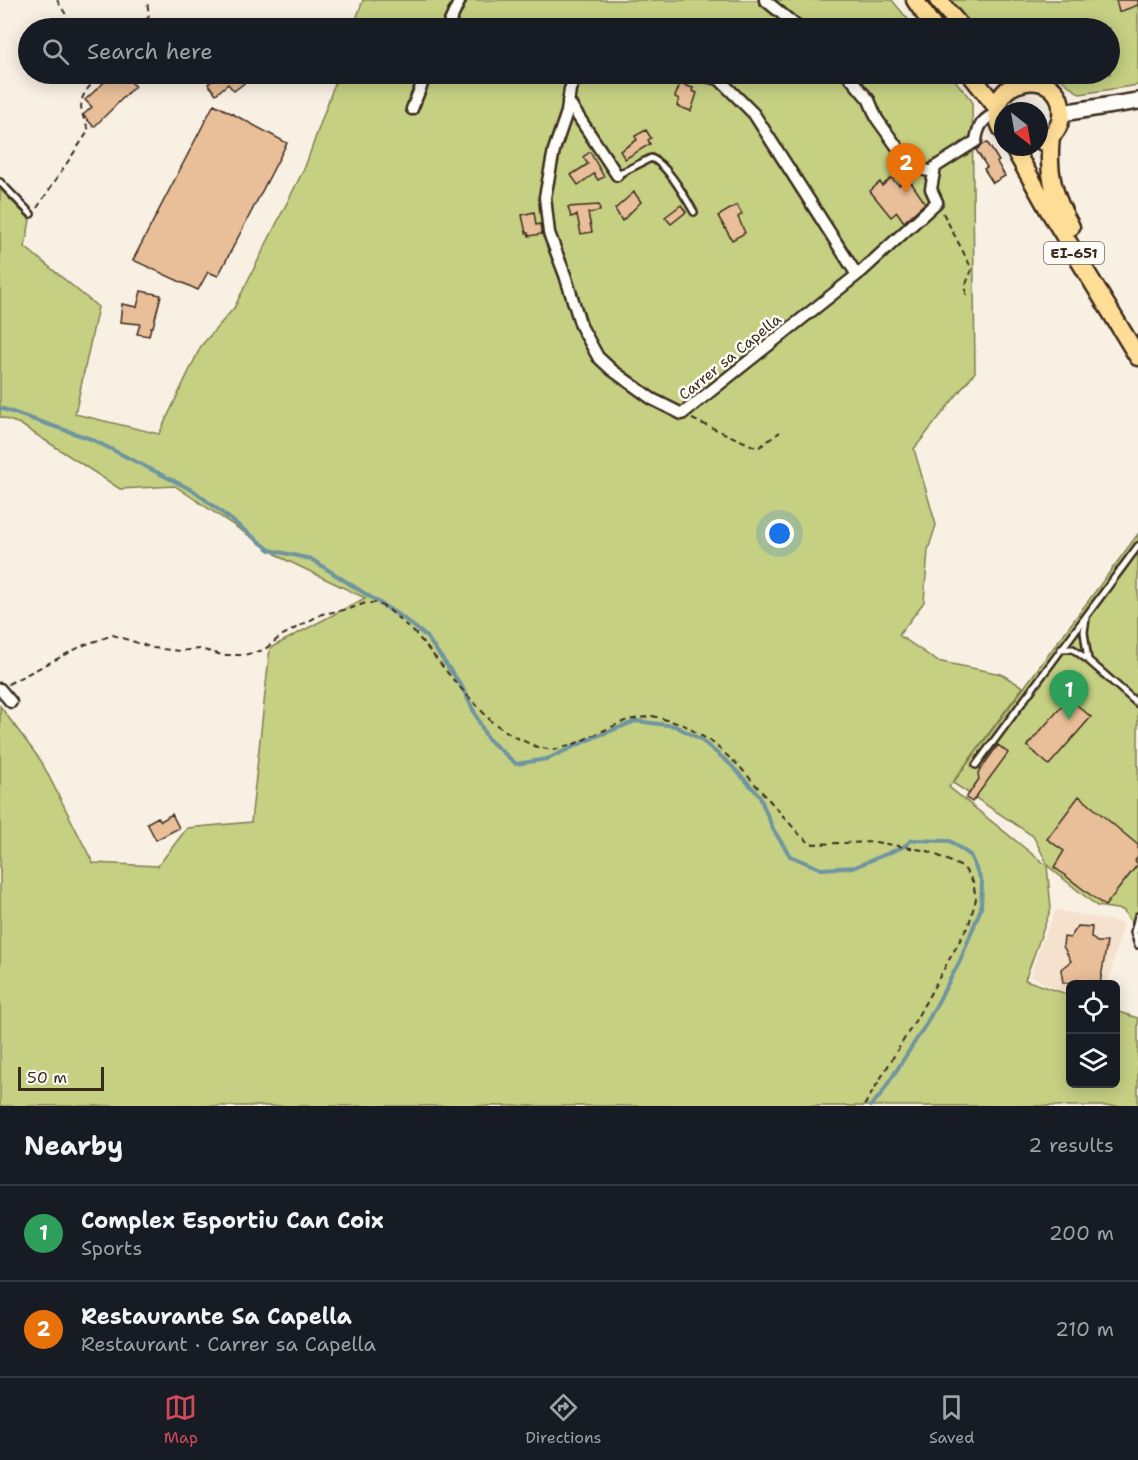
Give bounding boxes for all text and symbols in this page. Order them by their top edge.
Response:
search box [18,18,1120,84]
icon: search [39,35,72,68]
text: Search here [87,37,213,66]
north arrow [994,102,1048,156]
pin: 2 [886,144,926,193]
road number: EI-651 [1044,242,1104,264]
street label: Carrer sa Capella [675,309,786,405]
your location [765,519,794,548]
pin: 1 [1050,670,1088,720]
map controls [1066,980,1120,1088]
button: locate [1066,980,1120,1034]
button: layers [1066,1034,1120,1088]
scale bar [18,1064,104,1092]
text: 50 m [27,1067,67,1088]
text: Nearby [24,1128,123,1163]
text: 2 results [1028,1132,1114,1158]
text: Complex Esportiu Can Coix [81,1206,384,1235]
text: 1 [39,1220,48,1246]
text: 200 m [1049,1220,1114,1246]
text: Sports [81,1235,142,1261]
text: Restaurante Sa Capella [81,1302,352,1331]
text: 2 [37,1316,51,1342]
text: 210 m [1055,1316,1114,1342]
text: Restaurant · Carrer sa Capella [81,1331,376,1357]
tab: Map [164,1391,198,1448]
tab: Directions [525,1391,602,1448]
tab: Saved [929,1391,974,1448]

